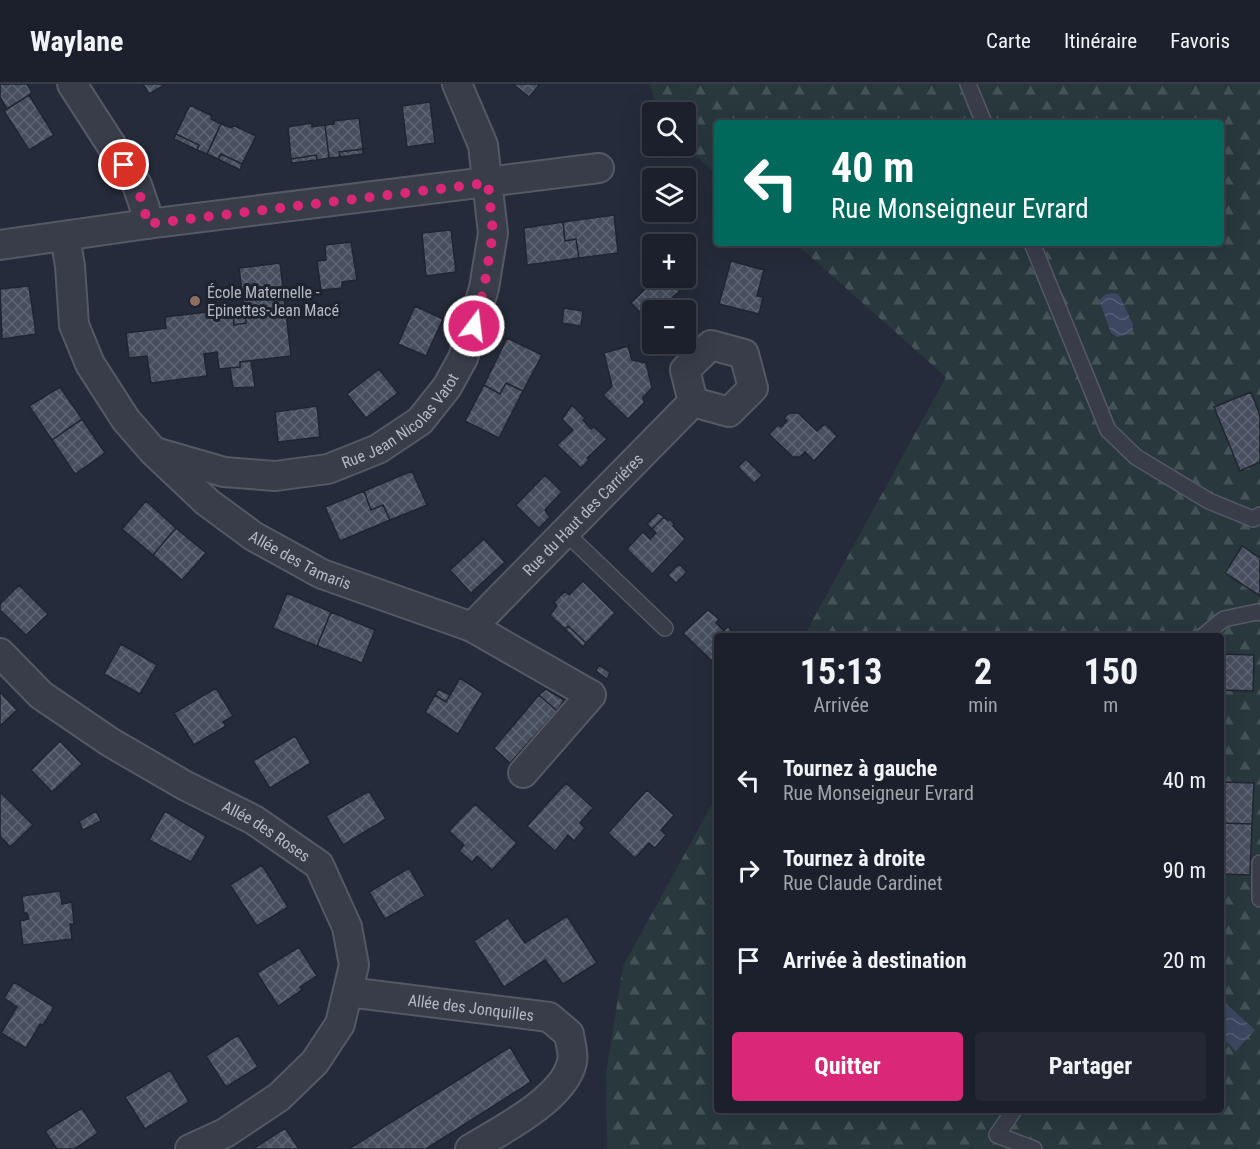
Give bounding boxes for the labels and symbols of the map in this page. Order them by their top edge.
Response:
pin [98,139,149,190]
place label: École Maternelle - Epinettes-Jean Macé [207,283,339,320]
marker: École Maternelle - Epinettes-Jean Macé [188,294,202,308]
position arrow [442,294,506,358]
street label: Rue Jean Nicolas Vatot [339,370,463,473]
street label: Rue du Haut des Carriéres [519,449,647,580]
street label: Allée des Tamaris [246,527,354,594]
street label: Allée des Roses [219,797,313,866]
street label: Allée des Jonquilles [407,991,535,1025]

